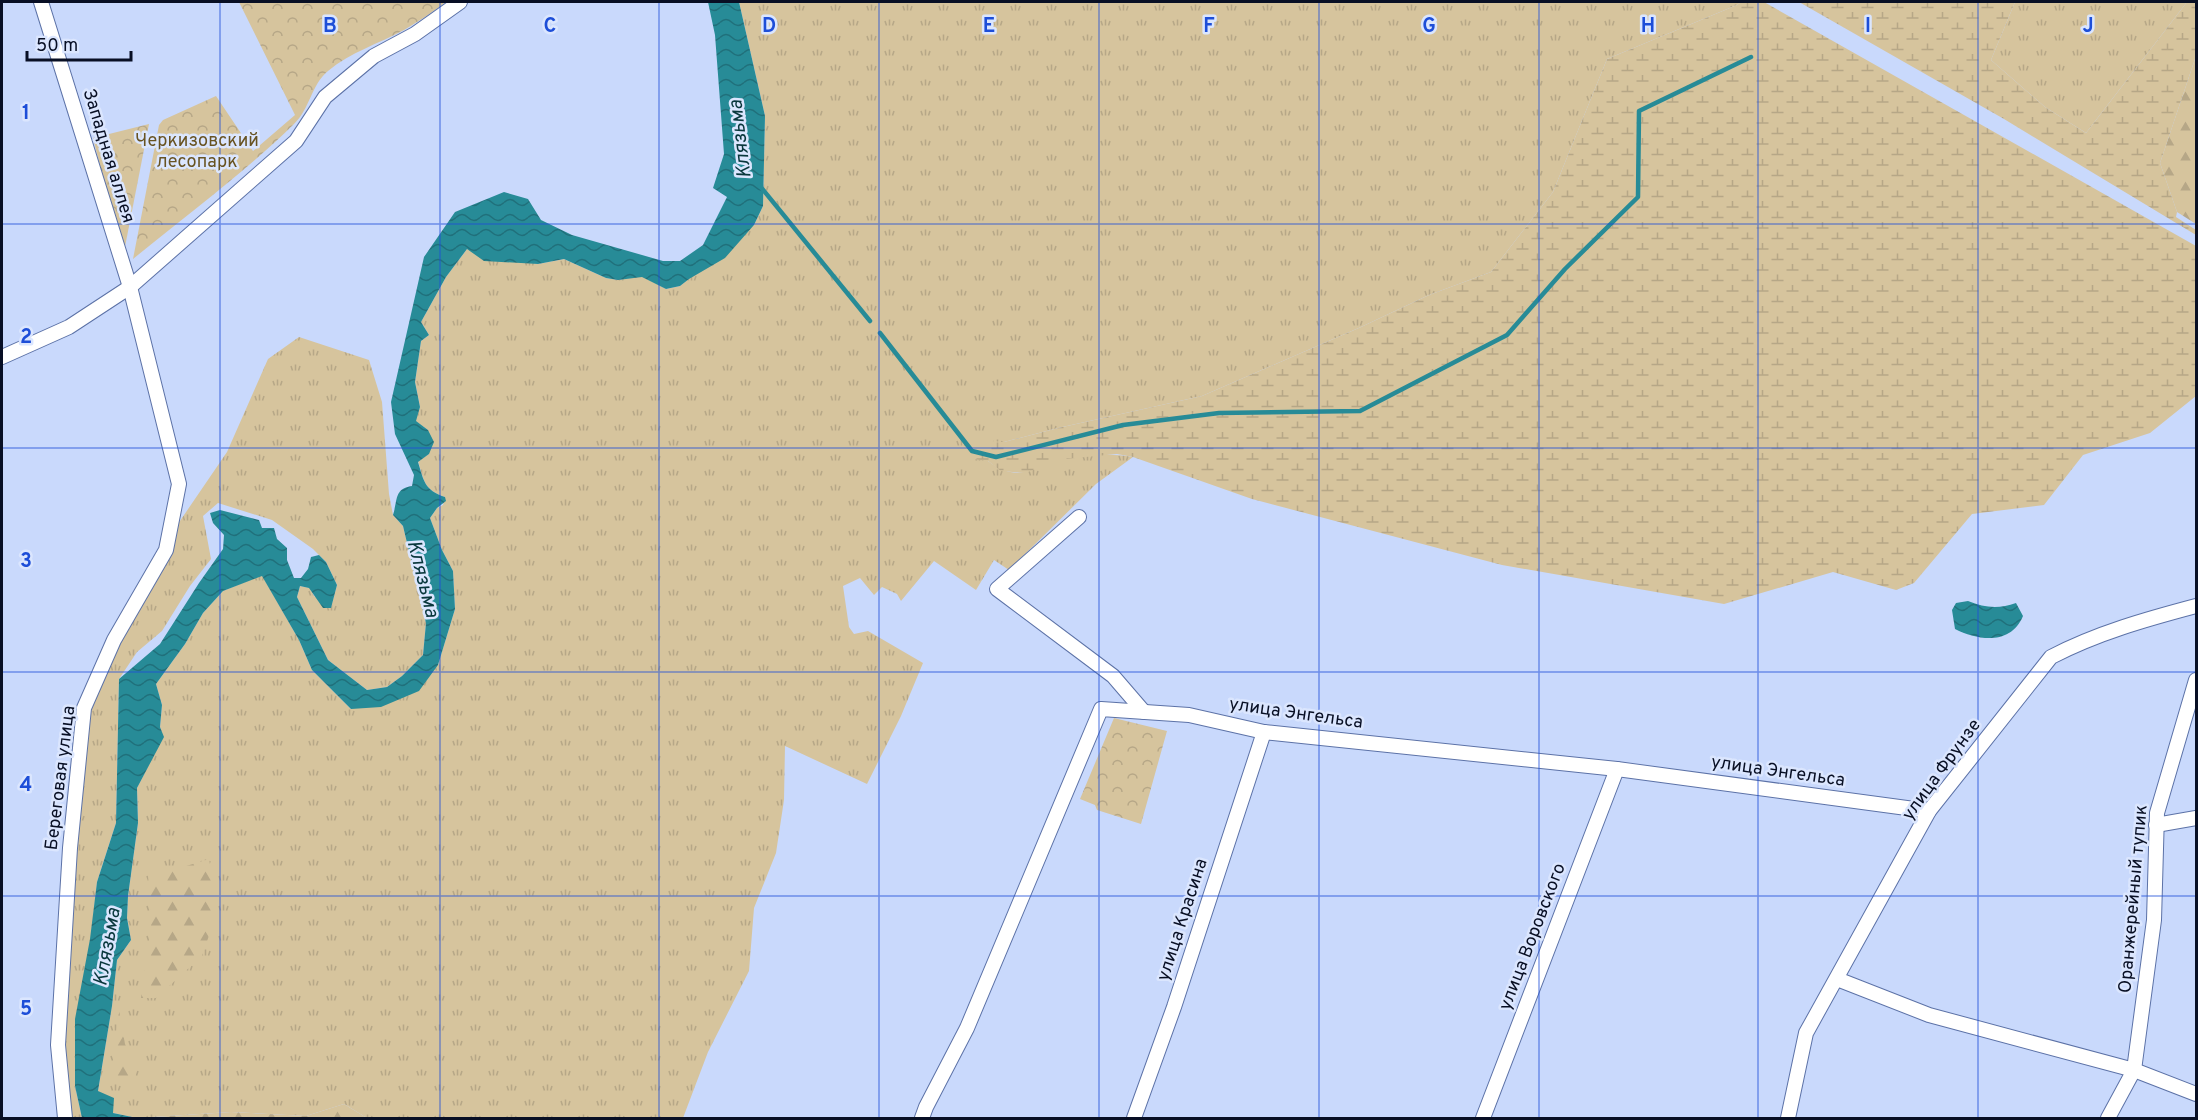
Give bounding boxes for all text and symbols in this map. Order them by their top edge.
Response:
text: B [323,14,337,40]
text: C [544,14,556,40]
text: D [762,14,776,40]
text: E [983,14,995,40]
text: F [1203,14,1215,40]
text: G [1422,14,1436,40]
text: H [1641,14,1655,40]
text: I [1865,14,1871,40]
text: J [2082,14,2094,40]
scale bar [27,24,130,62]
text: 50 m [36,35,78,58]
street label: Западная аллея [77,86,139,226]
water label: Клязьма [723,98,759,180]
text: 1 [22,101,30,127]
park label: Черкизовский лесопарк [135,130,259,174]
text: 2 [20,325,32,351]
water label: Клязьма [400,538,444,621]
text: 3 [20,549,32,575]
street label: улица Энгельса [1228,693,1364,735]
street label: Береговая улица [41,704,81,852]
street label: улица Фрунзе [1897,715,1987,825]
street label: улица Энгельса [1710,751,1846,793]
text: 4 [20,773,32,799]
street label: Оранжерейный тупик [2114,804,2154,994]
street label: улица Красина [1152,856,1214,984]
street label: улица Воровского [1494,860,1572,1014]
water label: Клязьма [88,905,128,988]
text: 5 [20,997,32,1023]

